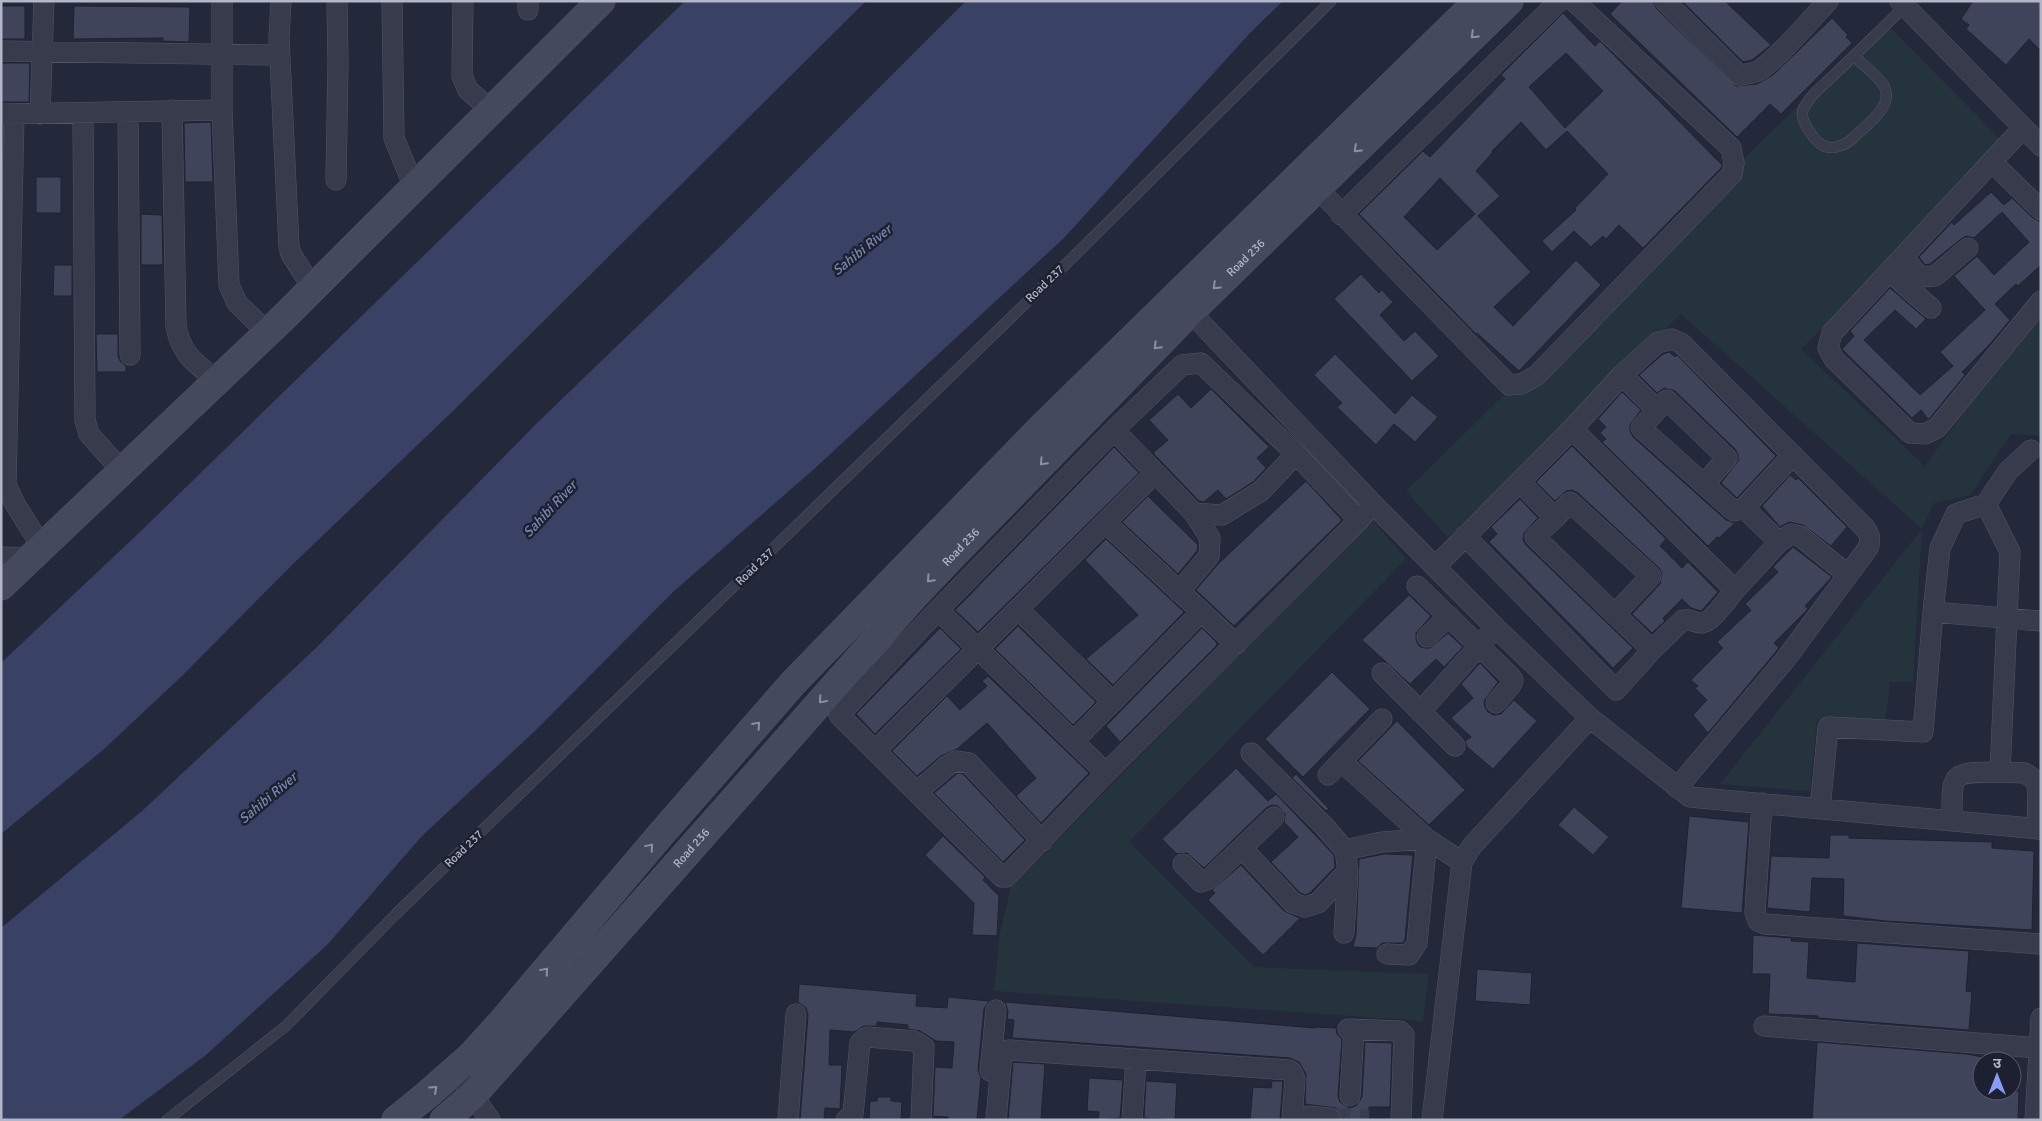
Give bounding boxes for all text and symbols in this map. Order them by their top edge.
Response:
one-way arrow [1471,29,1480,38]
one-way arrow [1354,143,1363,152]
water label: Sahibi River [829,220,896,279]
street label: Road 236 [1223,236,1268,280]
street label: Road 237 [1023,262,1067,306]
one-way arrow [1213,280,1222,289]
one-way arrow [1154,340,1163,349]
one-way arrow [1040,456,1049,465]
water label: Sahibi River [520,476,582,541]
street label: Road 236 [939,525,983,569]
street label: Road 237 [733,545,777,589]
one-way arrow [927,573,936,582]
one-way arrow [819,694,828,703]
one-way arrow [751,721,760,730]
water label: Sahibi River [235,767,302,827]
street label: Road 236 [670,825,713,871]
street label: Road 237 [442,827,486,871]
one-way arrow [645,844,654,853]
one-way arrow [540,968,548,977]
north arrow [1972,1051,2022,1101]
text: उ [1993,1055,2002,1072]
one-way arrow [428,1086,437,1095]

